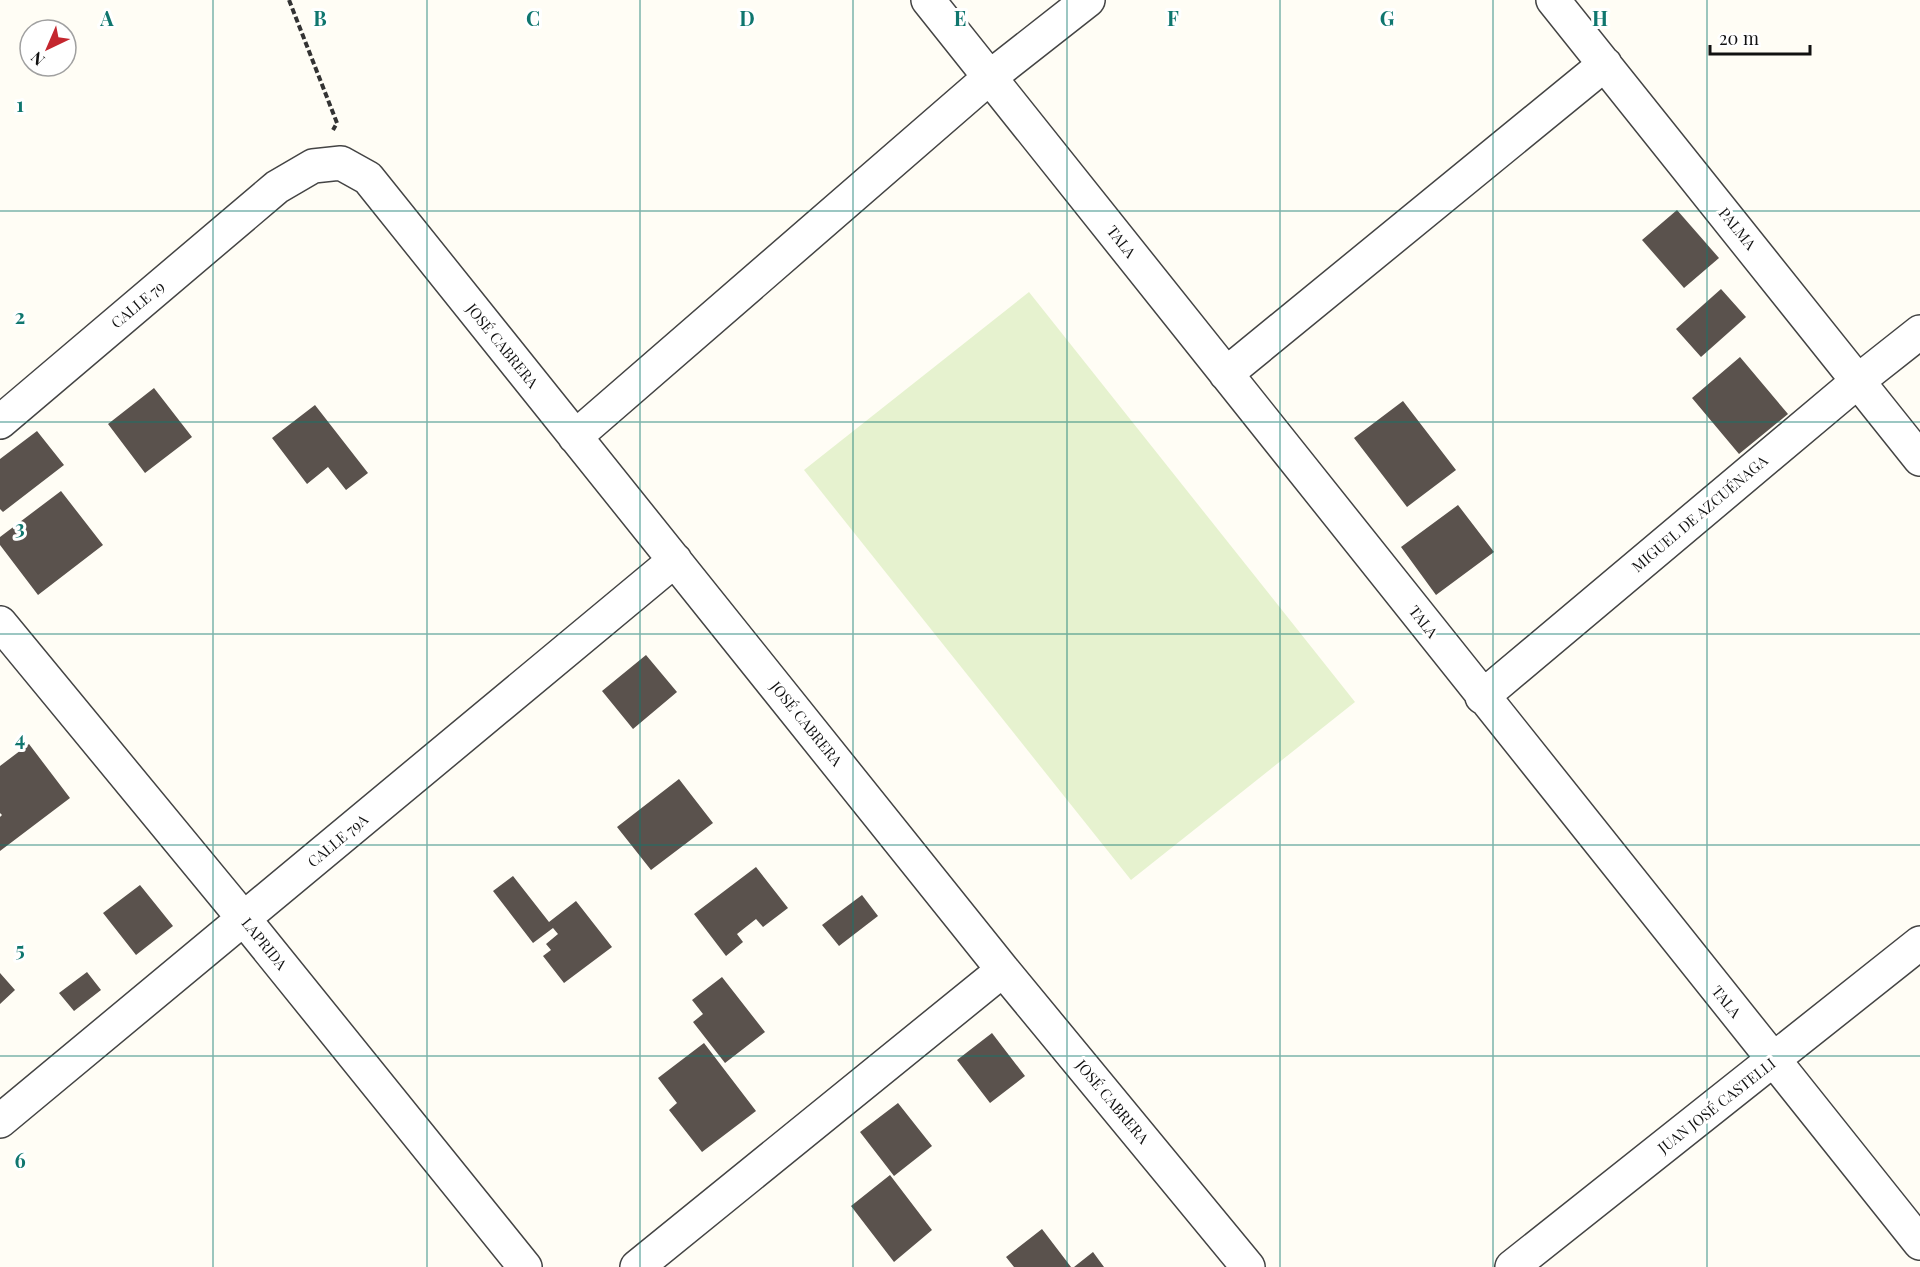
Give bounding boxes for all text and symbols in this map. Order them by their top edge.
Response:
text: A [99,4,114,31]
text: B [313,4,327,31]
text: C [526,4,540,31]
text: D [739,4,755,31]
text: E [954,4,966,31]
text: F [1167,4,1179,31]
text: G [1380,4,1395,31]
text: H [1592,4,1608,31]
north arrow [18,18,78,78]
scale bar [1710,18,1810,56]
text: 20 m [1719,26,1759,50]
text: N [25,47,49,71]
text: 1 [16,90,24,117]
street label: PALMA [1715,203,1761,254]
street label: TALA [1103,221,1141,262]
street label: CALLE 79 [107,276,168,332]
street label: JOSÉ CABRERA [462,298,543,392]
text: 2 [15,302,25,329]
street label: MIGUEL DE AZCUÉNAGA [1627,450,1772,576]
text: 3 [15,513,25,540]
street label: TALA [1405,601,1443,642]
street label: JOSÉ CABRERA [766,676,847,770]
text: 4 [15,724,25,751]
street label: CALLE 79A [303,809,372,871]
street label: LAPRIDA [238,913,292,974]
text: 5 [15,935,25,962]
street label: TALA [1708,981,1746,1022]
street label: JUAN JOSÉ CASTELLI [1653,1053,1779,1158]
street label: JOSÉ CABRERA [1071,1054,1154,1148]
text: 6 [14,1146,26,1173]

